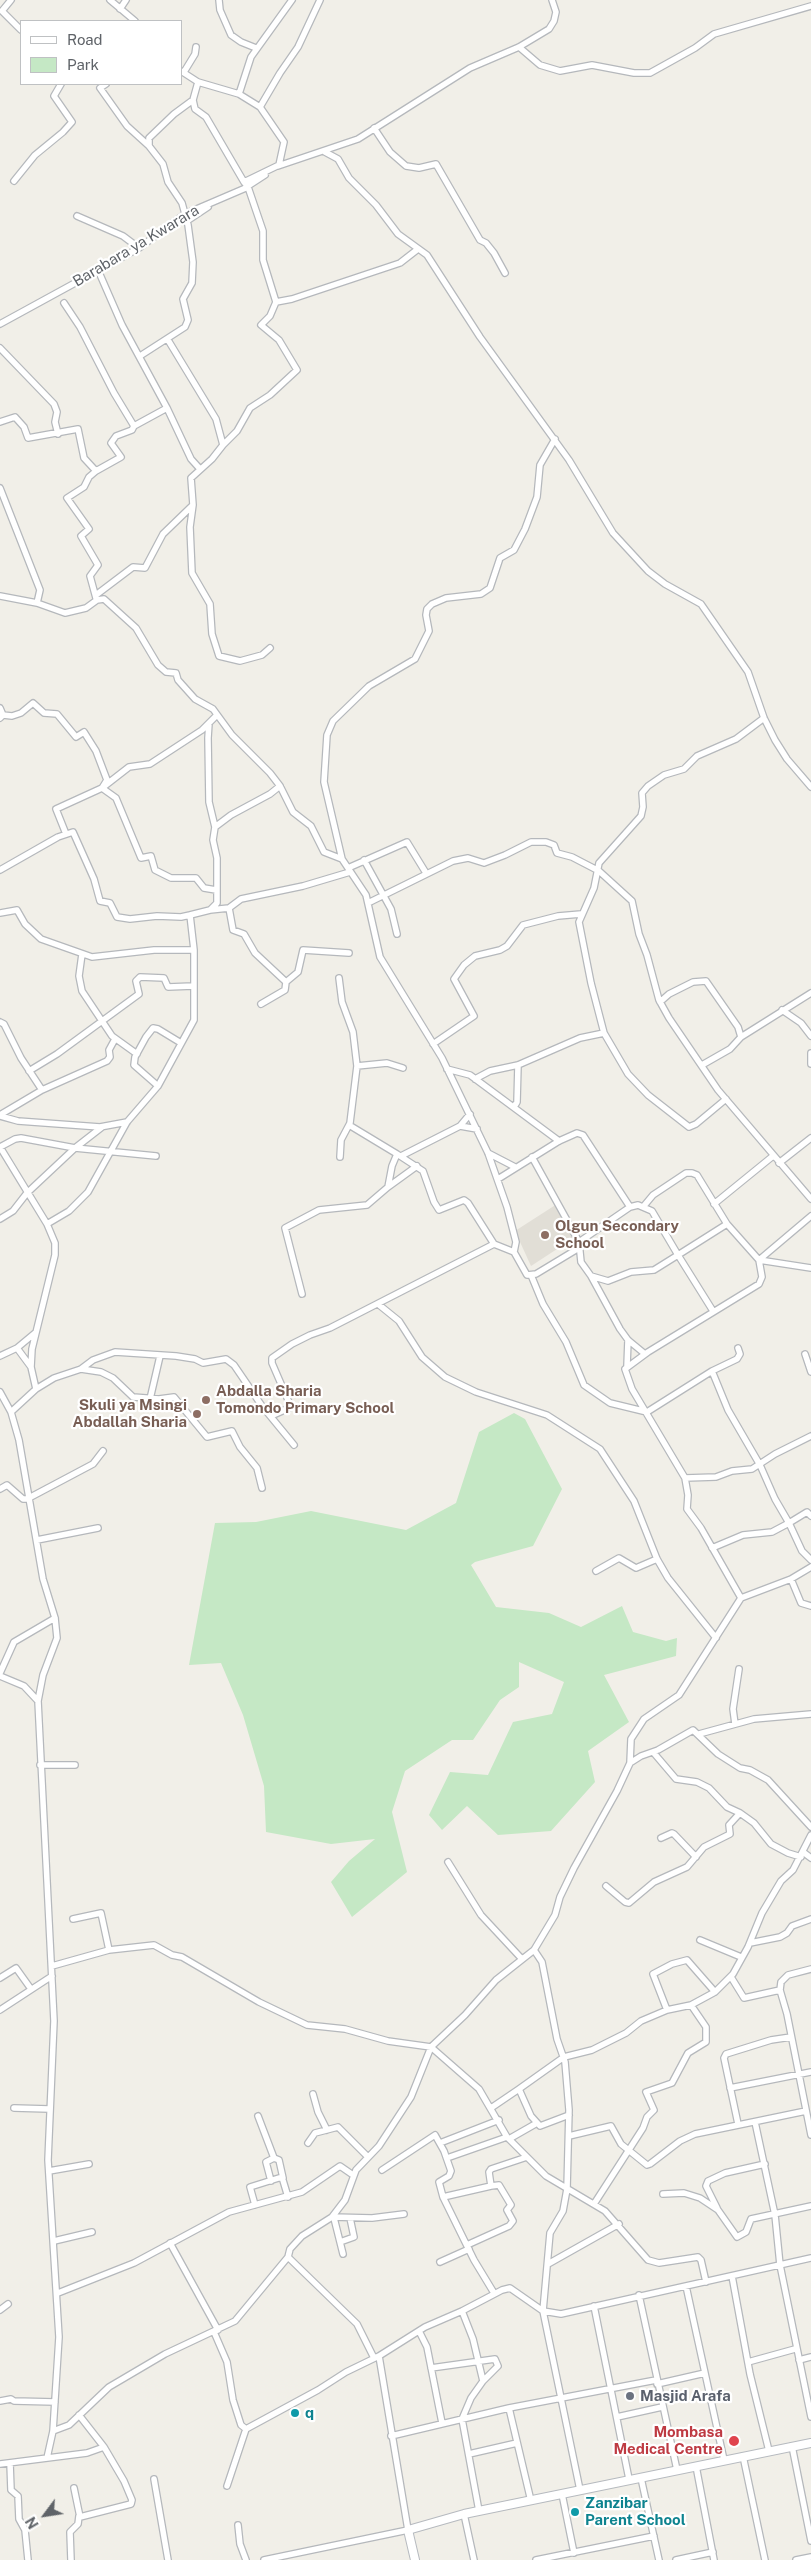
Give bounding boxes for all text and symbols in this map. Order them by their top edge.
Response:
legend [20,20,182,85]
text: Road [67,31,103,48]
text: Park [67,56,99,73]
street label: Barabara ya Kwarara [70,201,202,291]
place label: Olgun Secondary School [555,1217,679,1252]
marker: Olgun Secondary School [539,1229,551,1241]
place label: Abdalla Sharia Tomondo Primary School [216,1382,394,1417]
marker: Abdalla Sharia Tomondo Primary School [200,1394,212,1406]
place label: Skuli ya Msingi Abdallah Sharia [73,1396,187,1431]
marker: Skuli ya Msingi Abdallah Sharia [191,1408,203,1420]
place label: Masjid Arafa [640,2387,731,2405]
marker: Masjid Arafa [624,2390,636,2402]
place label: q [305,2404,314,2422]
marker: q [289,2407,301,2419]
place label: Mombasa Medical Centre [614,2423,723,2458]
marker: Mombasa Medical Centre [727,2434,741,2448]
north arrow [20,2490,70,2540]
place label: Zanzibar Parent School [585,2494,686,2529]
marker: Zanzibar Parent School [569,2506,581,2518]
text: N [22,2514,42,2532]

